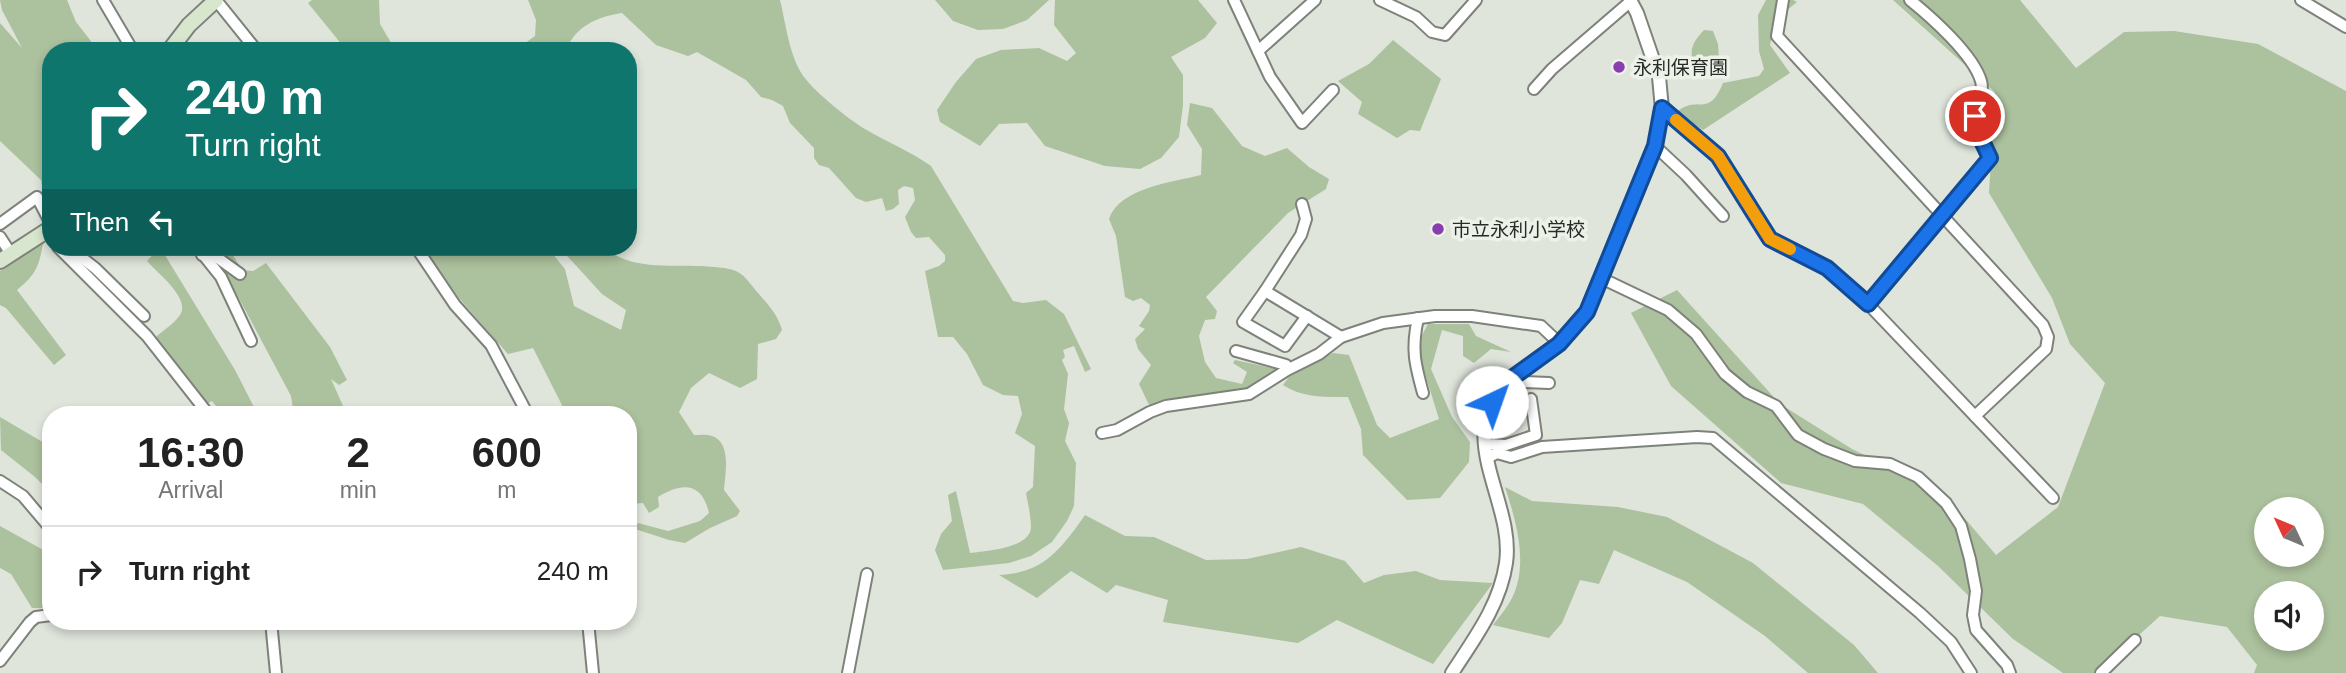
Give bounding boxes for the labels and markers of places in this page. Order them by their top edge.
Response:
place label: 永利保育園 [1633,57,1728,78]
marker: 永利保育園 [1611,59,1627,75]
pin [1945,86,2005,146]
place label: 市立永利小学校 [1452,219,1585,240]
marker: 市立永利小学校 [1430,221,1446,237]

